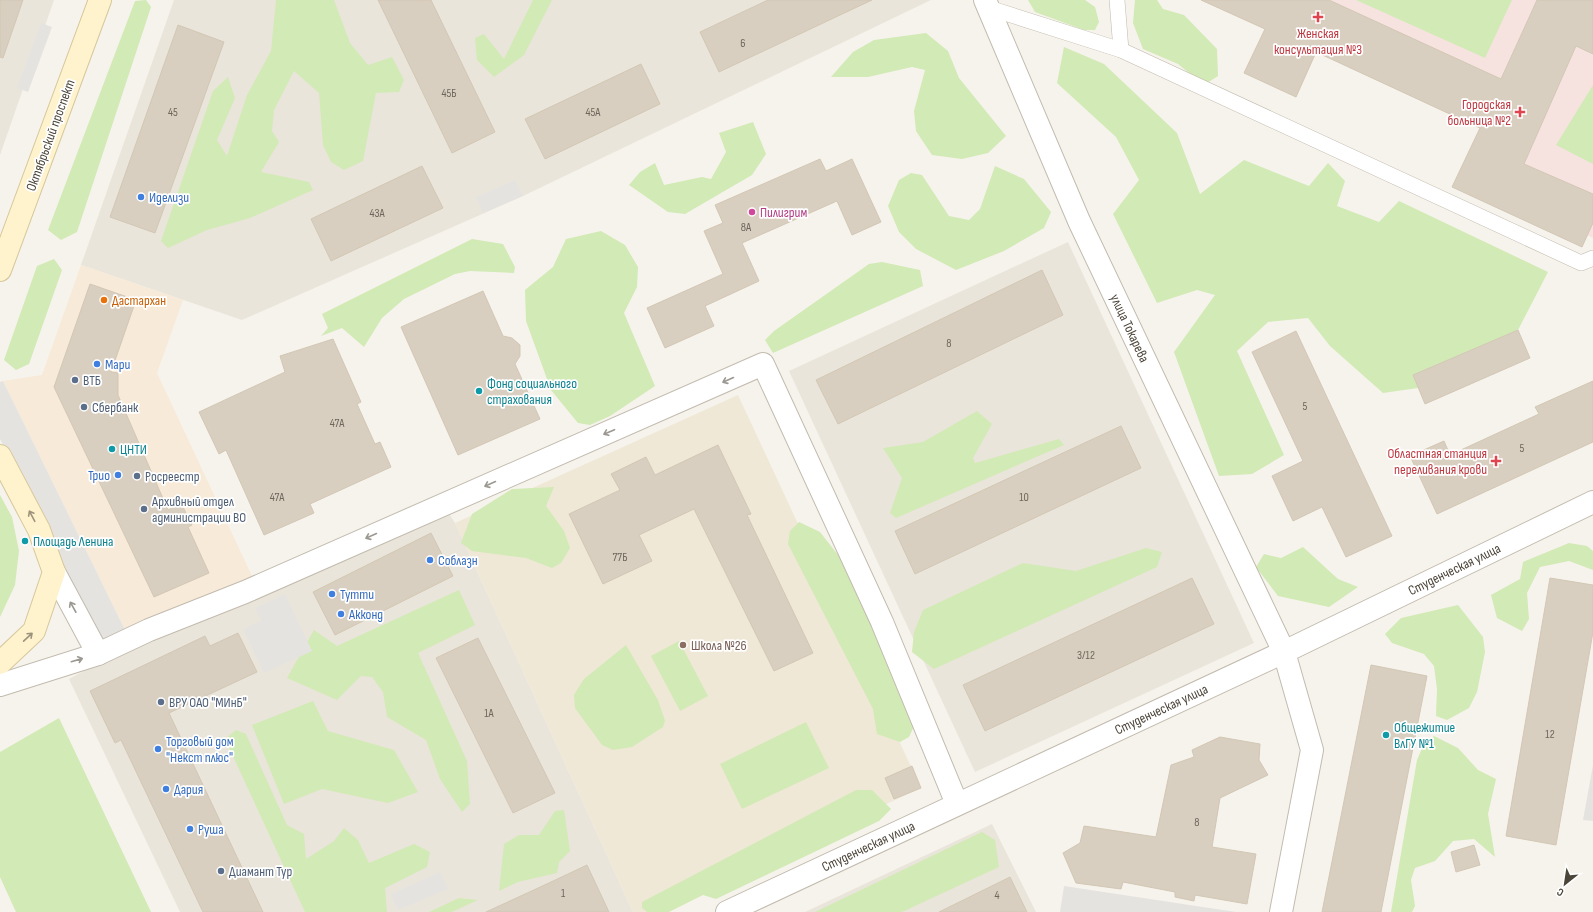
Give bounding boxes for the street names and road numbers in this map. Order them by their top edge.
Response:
street label: Октябрьский проспект [22,77,79,193]
street label: улица Токарева [1106,291,1153,365]
street label: Студенческая улица [1405,540,1503,599]
street label: Студенческая улица [1112,680,1210,738]
street label: Студенческая улица [819,817,917,875]

